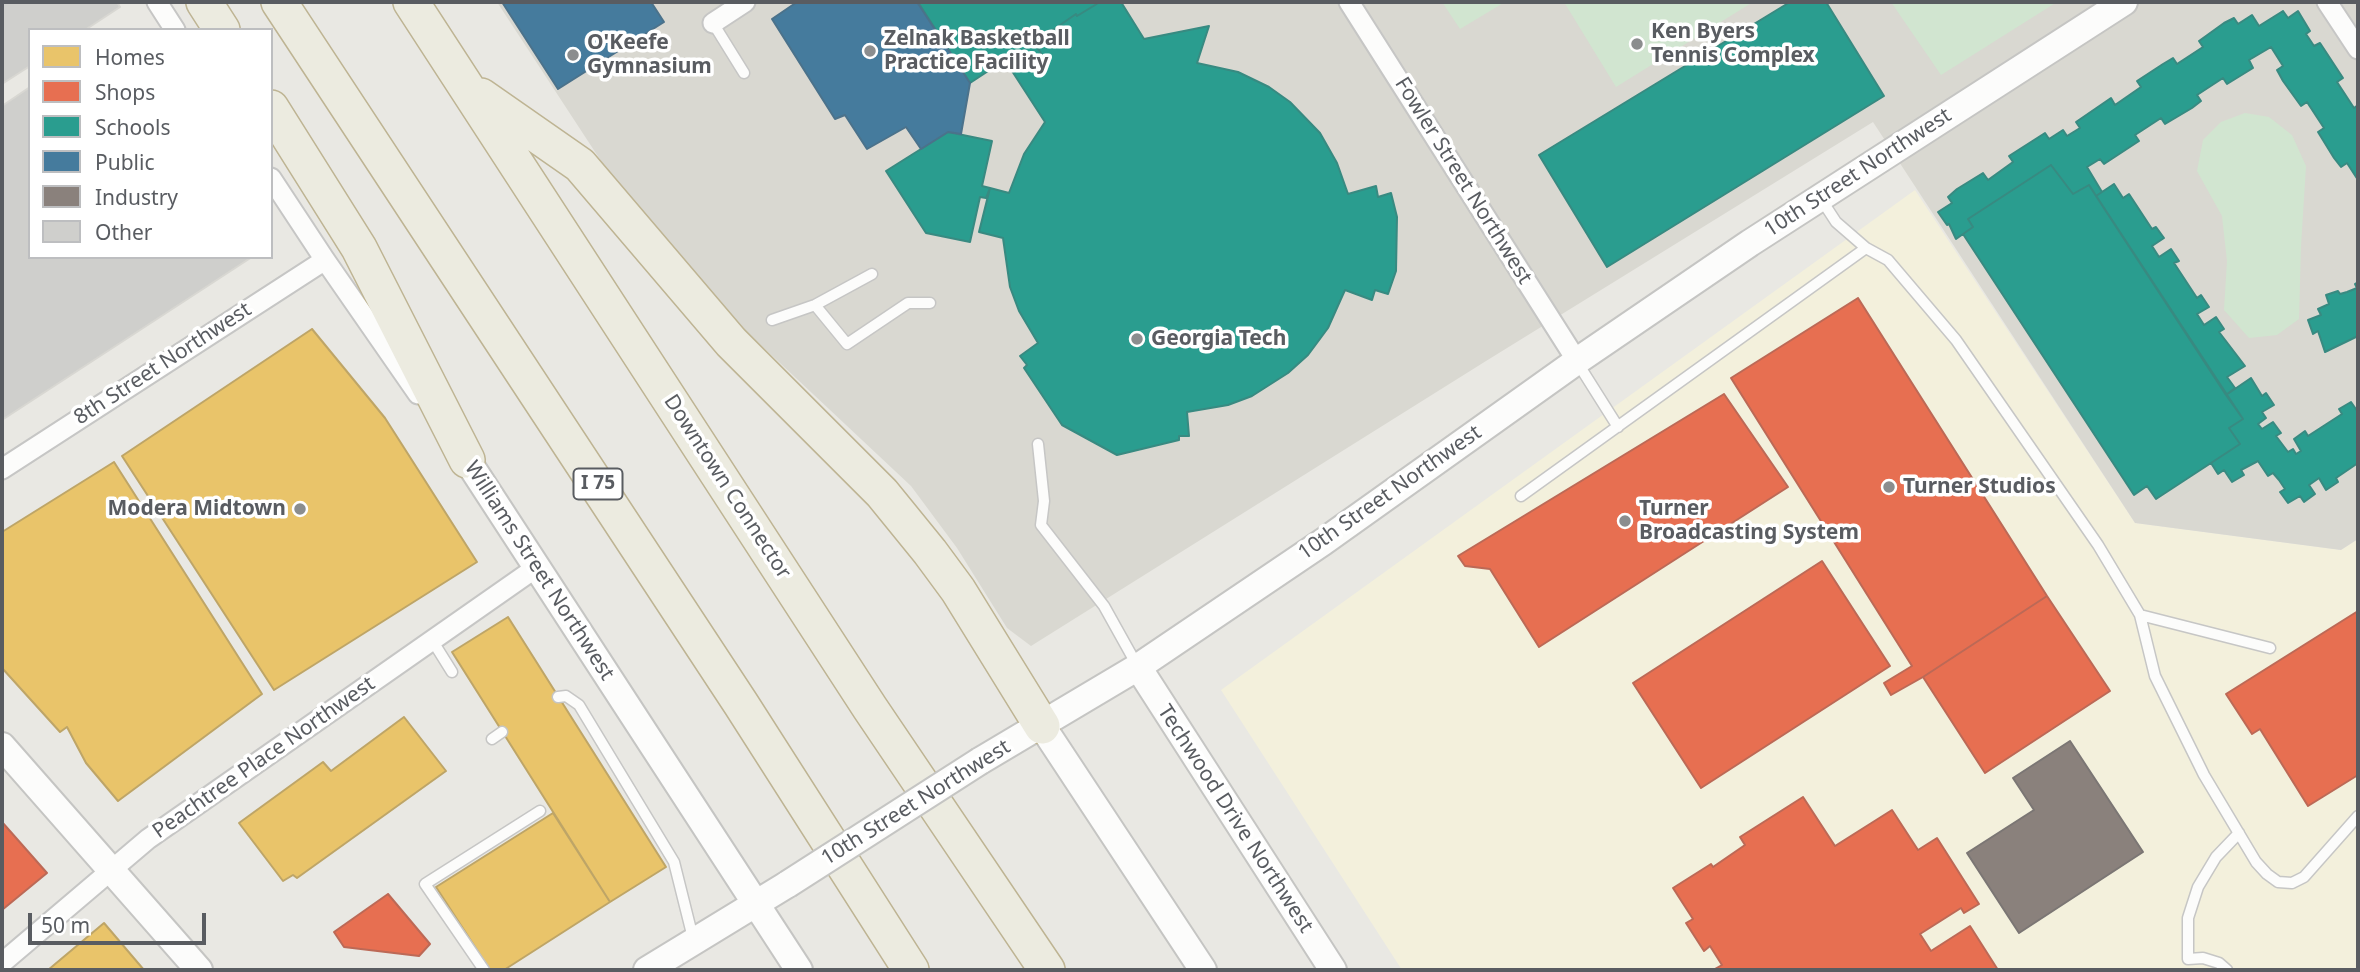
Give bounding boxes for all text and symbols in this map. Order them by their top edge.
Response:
place label: Ken Byers Tennis Complex [1651,19,1815,69]
place label: Zelnak Basketball Practice Facility [884,26,1070,76]
legend [28,28,273,259]
place label: O'Keefe Gymnasium [587,30,712,80]
marker: Ken Byers Tennis Complex [1629,36,1645,52]
text: Homes [95,43,165,71]
marker: Zelnak Basketball Practice Facility [862,43,878,59]
marker: O'Keefe Gymnasium [565,47,581,63]
street label: Fowler Street Northwest [1389,73,1537,289]
text: Shops [95,78,155,106]
street label: 10th Street Northwest [1760,103,1956,243]
text: Schools [95,113,170,141]
text: Public [95,148,155,176]
text: Industry [95,183,178,211]
text: Other [95,218,152,246]
street label: 8th Street Northwest [70,297,256,431]
place label: Georgia Tech [1151,326,1286,352]
marker: Georgia Tech [1129,331,1145,347]
street label: Downtown Connector [658,390,796,584]
street label: 10th Street Northwest [1293,420,1487,566]
street label: Williams Street Northwest [459,457,619,685]
road number: I 75 [574,468,622,499]
place label: Turner Studios [1903,474,2056,500]
marker: Turner Studios [1881,479,1897,495]
place label: Modera Midtown [107,496,286,522]
place label: Turner Broadcasting System [1639,496,1859,546]
marker: Modera Midtown [292,501,308,517]
marker: Turner Broadcasting System [1617,513,1633,529]
street label: Peachtree Place Northwest [148,672,380,844]
street label: Techwood Drive Northwest [1152,700,1318,938]
street label: 10th Street Northwest [817,735,1015,871]
scale bar [32,898,210,942]
text: 50 m [41,911,90,939]

